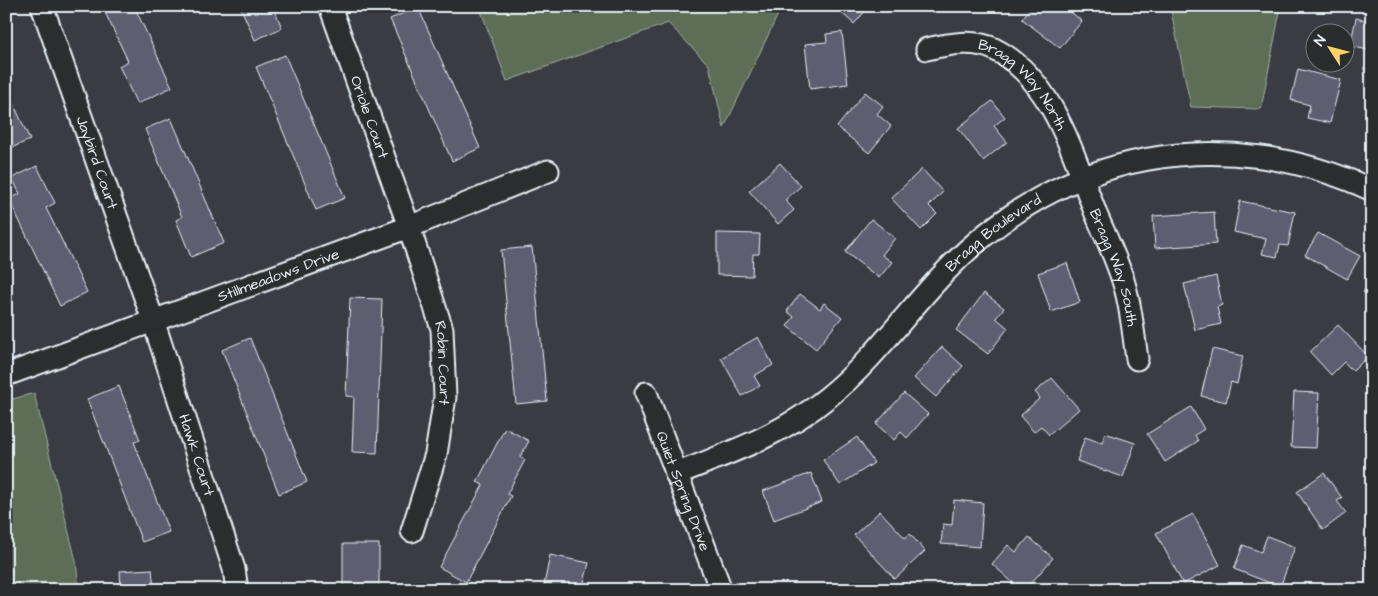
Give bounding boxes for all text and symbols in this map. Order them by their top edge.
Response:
north arrow [1306,22,1356,72]
text: N [1310,31,1331,50]
street label: Bragg Way North [976,34,1072,134]
street label: Oriole Court [345,73,394,161]
street label: Jaybird Court [71,113,123,212]
street label: Bragg Boulevard [940,189,1045,276]
street label: Bragg Way South [1084,206,1143,328]
street label: Stillmeadows Drive [214,243,342,307]
street label: Robin Court [430,318,456,407]
street label: Hawk Court [174,411,220,499]
street label: Quiet Spring Drive [651,428,716,554]

